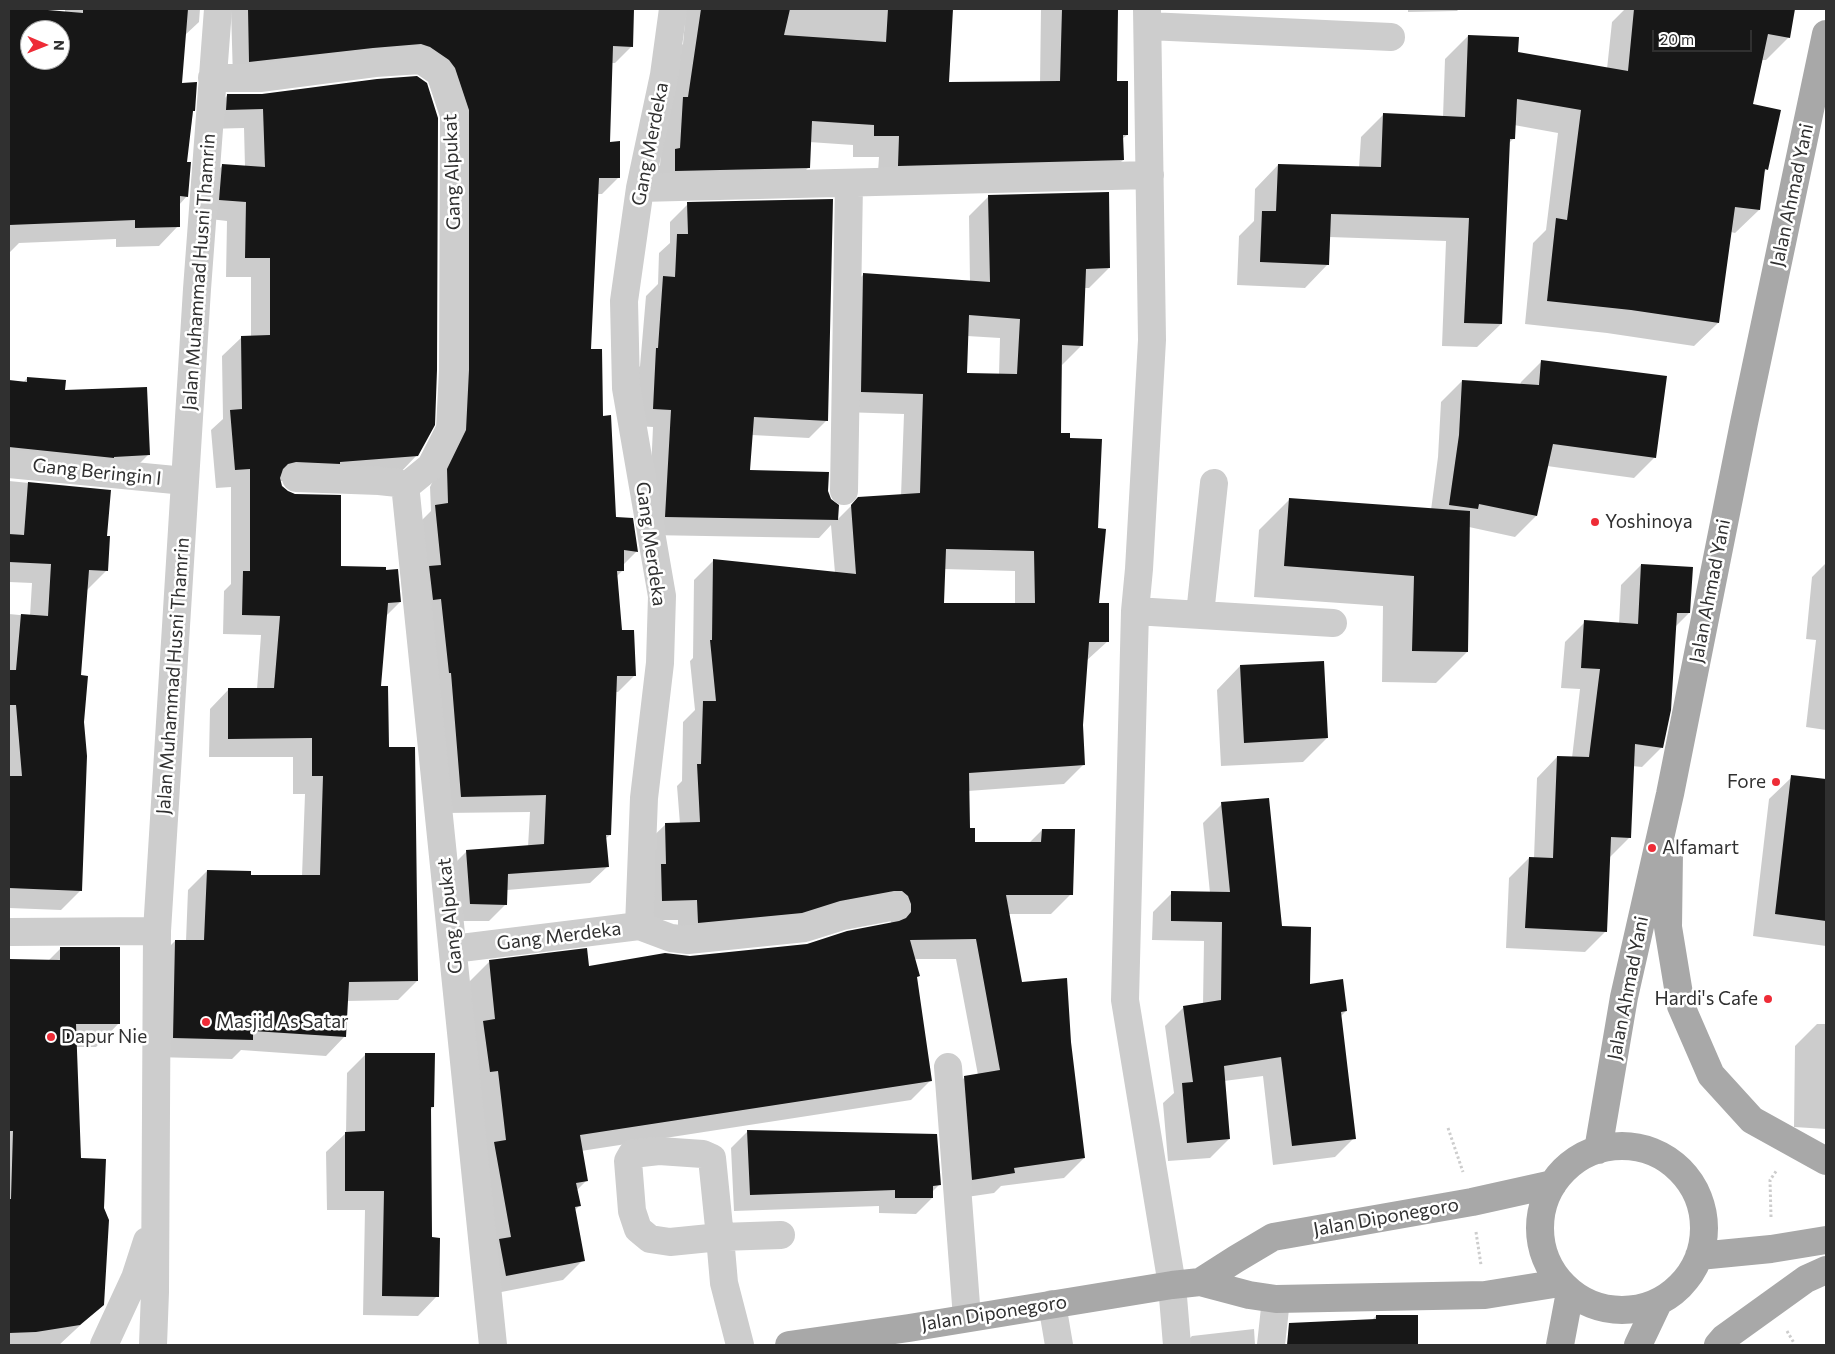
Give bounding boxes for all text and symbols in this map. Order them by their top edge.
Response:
north arrow [20,20,70,70]
scale bar [1655,20,1755,52]
text: 20 m [1660,30,1694,48]
text: N [51,40,68,51]
street label: Gang Merdeka [627,80,673,208]
street label: Gang Alpukat [439,113,465,231]
street label: Jalan Ahmad Yani [1766,121,1818,269]
street label: Jalan Muhammad Husni Thamrin [178,133,220,411]
street label: Gang Beringin I [31,454,163,490]
street label: Gang Merdeka [631,480,671,608]
place label: Yoshinoya [1605,511,1693,533]
marker: Yoshinoya [1589,516,1601,528]
street label: Jalan Ahmad Yani [1685,517,1735,665]
street label: Jalan Muhammad Husni Thamrin [152,537,194,815]
place label: Fore [1727,771,1766,793]
marker: Fore [1770,776,1782,788]
place label: Alfamart [1662,837,1739,859]
marker: Alfamart [1646,842,1658,854]
street label: Gang Alpukat [433,857,467,975]
street label: Jalan Ahmad Yani [1603,914,1653,1062]
street label: Gang Merdeka [495,917,623,955]
place label: Hardi's Cafe [1655,988,1758,1010]
marker: Hardi's Cafe [1762,993,1774,1005]
place label: Masjid As Satar [216,1011,349,1033]
marker: Masjid As Satar [200,1016,212,1028]
place label: Dapur Nie [61,1026,147,1048]
marker: Dapur Nie [45,1031,57,1043]
street label: Jalan Diponegoro [1312,1193,1460,1241]
street label: Jalan Diponegoro [920,1290,1068,1336]

